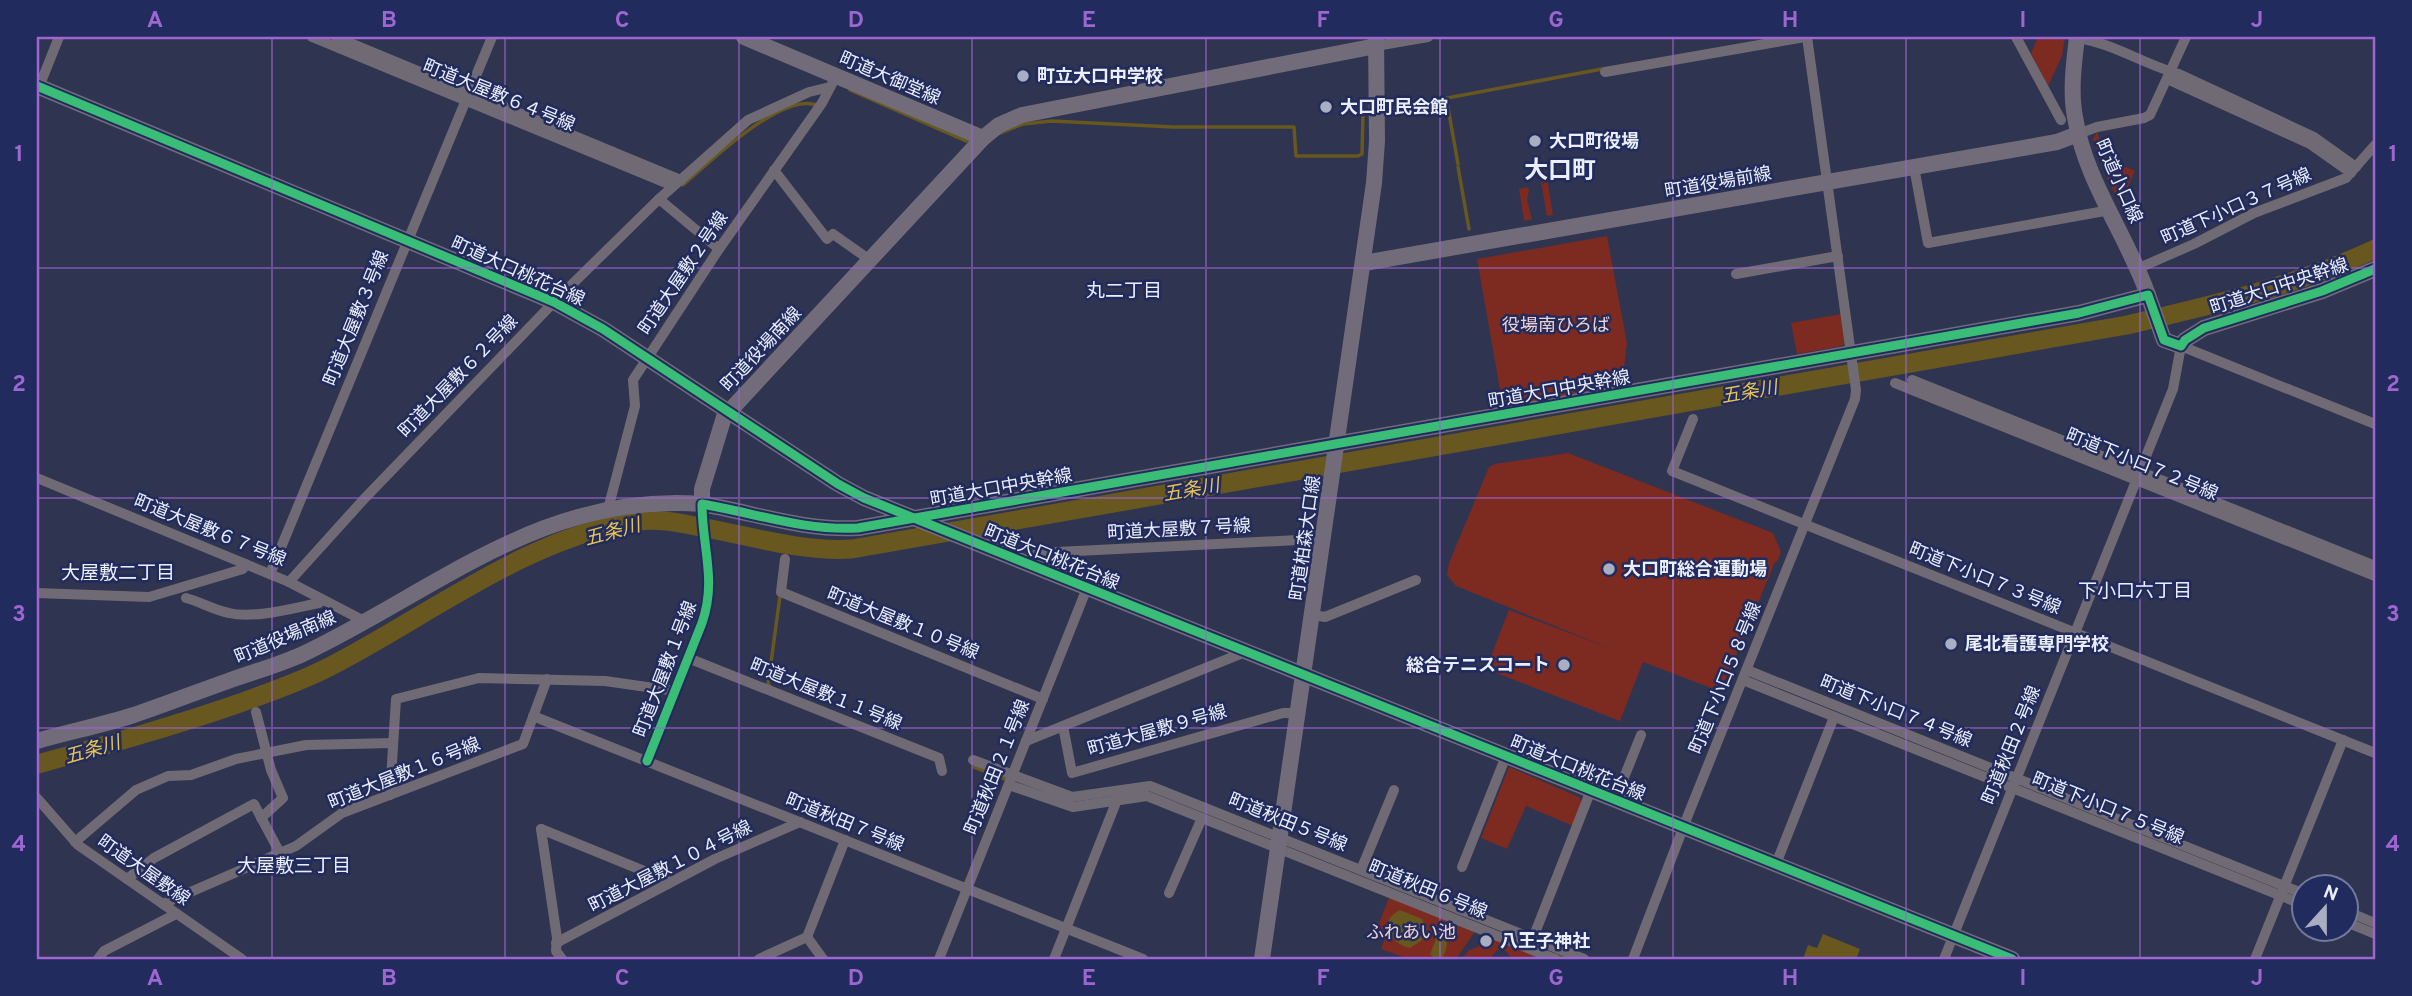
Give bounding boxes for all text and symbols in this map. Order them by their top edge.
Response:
text: A [147,7,163,36]
text: B [381,7,397,36]
text: C [615,7,629,36]
text: D [848,7,864,36]
text: E [1082,7,1096,36]
text: F [1316,7,1330,36]
text: G [1548,7,1564,36]
text: H [1782,7,1798,36]
text: I [2020,7,2026,36]
text: J [2251,7,2263,36]
street label: 町道大御堂線 [835,48,944,111]
street label: 町道大屋敷６４号線 [419,55,578,137]
place label: 町立大口中学校 [1037,66,1163,89]
marker: 町立大口中学校 [1015,68,1031,84]
place label: 大口町民会館 [1340,97,1448,120]
marker: 大口町民会館 [1318,99,1334,115]
place label: 大口町役場 [1549,131,1639,154]
marker: 大口町役場 [1527,133,1543,149]
street label: 町道小口線 [2089,136,2146,227]
text: 1 [14,141,24,170]
text: 1 [2388,141,2398,170]
district label: 大口町 [1524,157,1596,187]
street label: 町道役場前線 [1663,163,1773,204]
street label: 町道下小口３７号線 [2158,164,2315,251]
street label: 町道大屋敷２号線 [634,208,734,340]
street label: 町道大口桃花台線 [447,233,588,312]
street label: 町道大屋敷３号線 [320,247,395,390]
street label: 町道大口中央幹線 [2207,254,2351,321]
district label: 丸二丁目 [1086,280,1162,304]
street label: 町道役場南線 [717,303,807,397]
street label: 町道大屋敷６２号線 [395,311,524,443]
park label: 役場南ひろば [1502,315,1610,338]
street label: 町道大口中央幹線 [1486,367,1632,414]
text: 2 [12,371,26,400]
text: 2 [2386,371,2400,400]
water label: 五条川 [1719,376,1781,410]
street label: 町道下小口７２号線 [2062,424,2221,506]
street label: 町道大口中央幹線 [928,465,1074,512]
water label: 五条川 [1161,474,1223,508]
street label: 町道柏森大口線 [1286,474,1327,602]
street label: 町道大屋敷６７号線 [130,490,289,572]
water label: 五条川 [582,513,645,552]
street label: 町道大屋敷７号線 [1107,515,1252,546]
street label: 町道大口桃花台線 [980,521,1123,596]
street label: 町道下小口７３号線 [1905,538,2064,620]
place label: 大口町総合運動場 [1623,559,1767,582]
marker: 大口町総合運動場 [1601,561,1617,577]
district label: 大屋敷二丁目 [61,562,175,586]
district label: 下小口六丁目 [2078,580,2192,604]
street label: 町道大屋敷１０号線 [823,583,982,665]
street label: 町道大屋敷１号線 [630,598,703,741]
street label: 町道下小口５８号線 [1685,599,1767,758]
text: 3 [12,601,26,630]
text: 3 [2386,601,2400,630]
street label: 町道役場南線 [231,607,340,670]
place label: 尾北看護専門学校 [1965,634,2109,657]
marker: 尾北看護専門学校 [1943,636,1959,652]
street label: 町道大屋敷１１号線 [746,654,905,736]
place label: 総合テニスコート [1406,655,1550,678]
marker: 総合テニスコート [1556,657,1572,673]
street label: 町道下小口７４号線 [1816,671,1975,753]
street label: 町道秋田２号線 [1978,683,2047,808]
street label: 町道秋田２１号線 [961,696,1036,839]
street label: 町道大屋敷９号線 [1085,701,1230,762]
water label: 五条川 [62,731,125,770]
street label: 町道大口桃花台線 [1506,732,1649,807]
street label: 町道大屋敷１６号線 [325,733,484,815]
street label: 町道下小口７５号線 [2028,768,2187,850]
street label: 町道秋田７号線 [782,789,907,858]
street label: 町道秋田５号線 [1225,789,1350,858]
street label: 町道大屋敷１０４号線 [585,816,756,918]
text: 4 [12,831,26,860]
street label: 町道大屋敷線 [92,831,194,912]
text: 4 [2386,831,2400,860]
district label: 大屋敷三丁目 [237,855,351,879]
street label: 町道秋田６号線 [1365,856,1490,925]
north arrow [2290,874,2360,944]
text: N [2320,880,2341,908]
park label: ふれあい池 [1366,922,1456,945]
place label: 八王子神社 [1500,931,1590,954]
marker: 八王子神社 [1478,933,1494,949]
text: A [147,965,163,994]
text: B [381,965,397,994]
text: C [615,965,629,994]
text: D [848,965,864,994]
text: E [1082,965,1096,994]
text: F [1316,965,1330,994]
text: G [1548,965,1564,994]
text: H [1782,965,1798,994]
text: I [2020,965,2026,994]
text: J [2251,965,2263,994]

